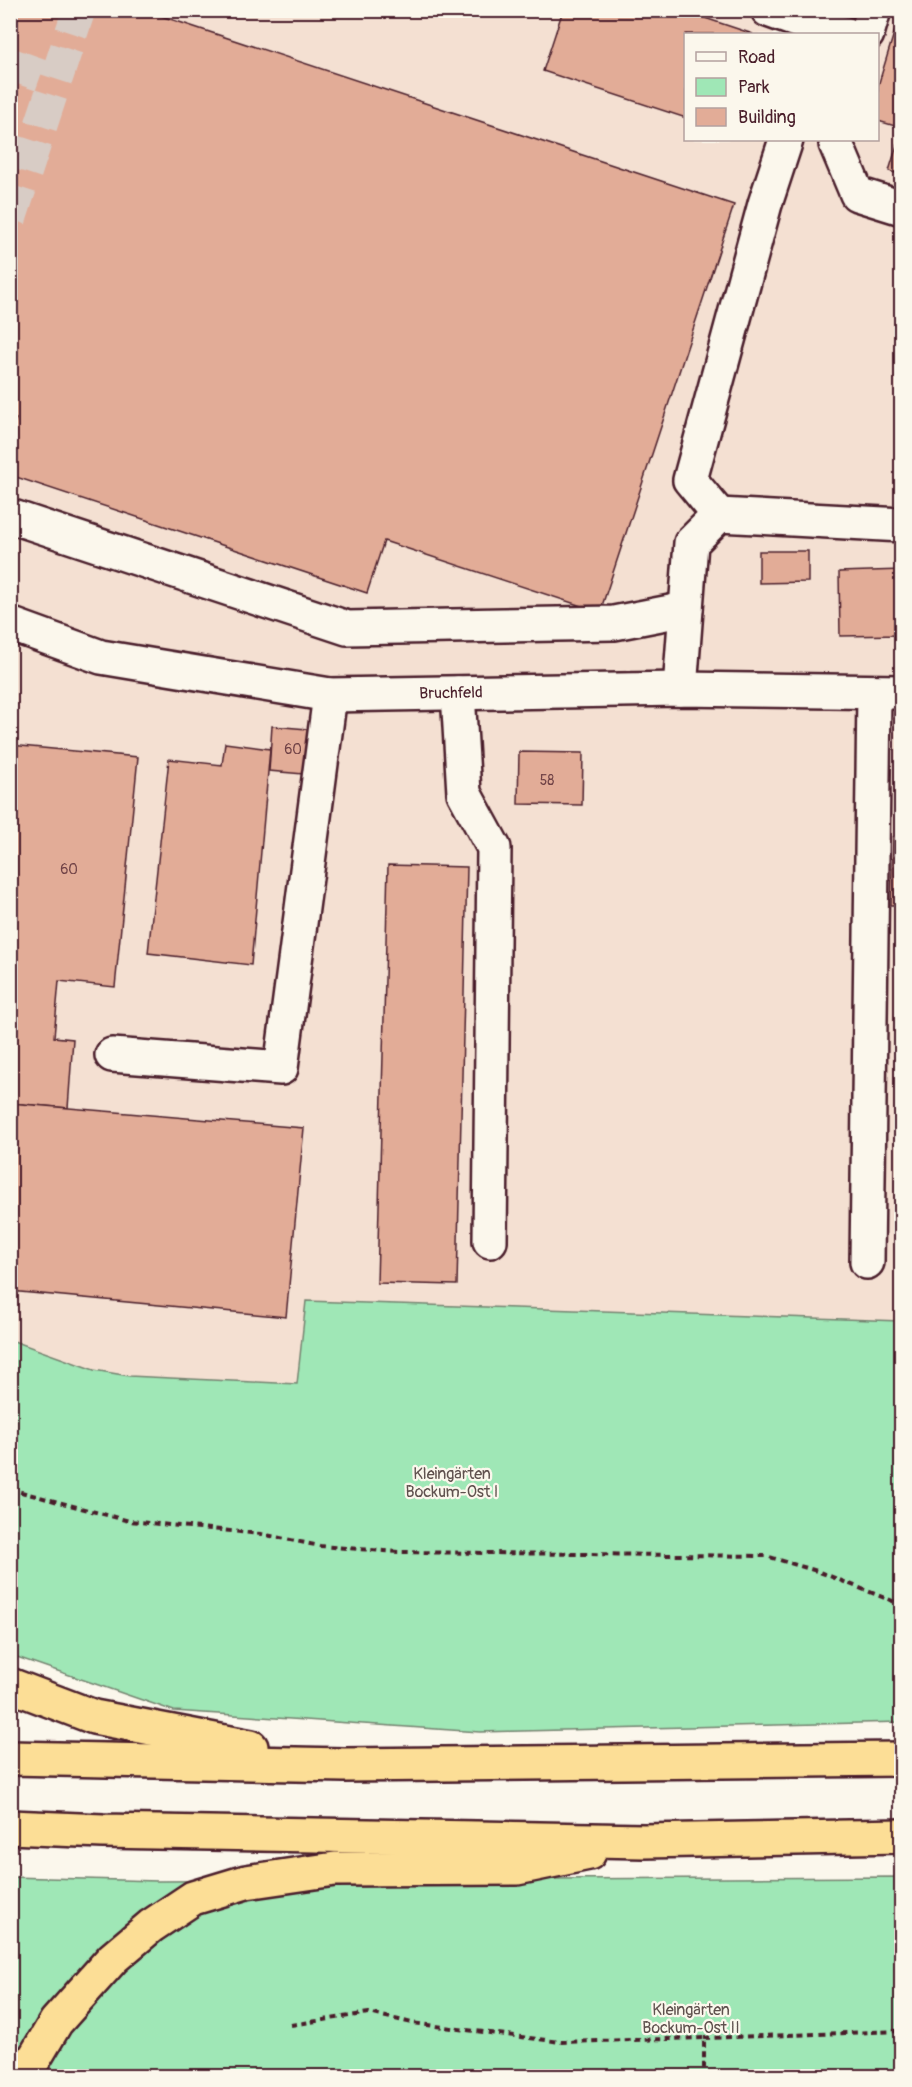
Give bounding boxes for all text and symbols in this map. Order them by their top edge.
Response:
legend [684,33,879,141]
text: Road [738,46,775,69]
text: Park [738,76,770,99]
text: Building [738,106,796,129]
street label: Bruchfeld [419,682,483,704]
house number: 60 [284,741,302,758]
house number: 58 [540,772,554,789]
house number: 60 [60,861,78,878]
park label: Kleingärten Bockum-Ost I [406,1464,498,1502]
park label: Kleingärten Bockum-Ost II [642,2000,740,2038]

